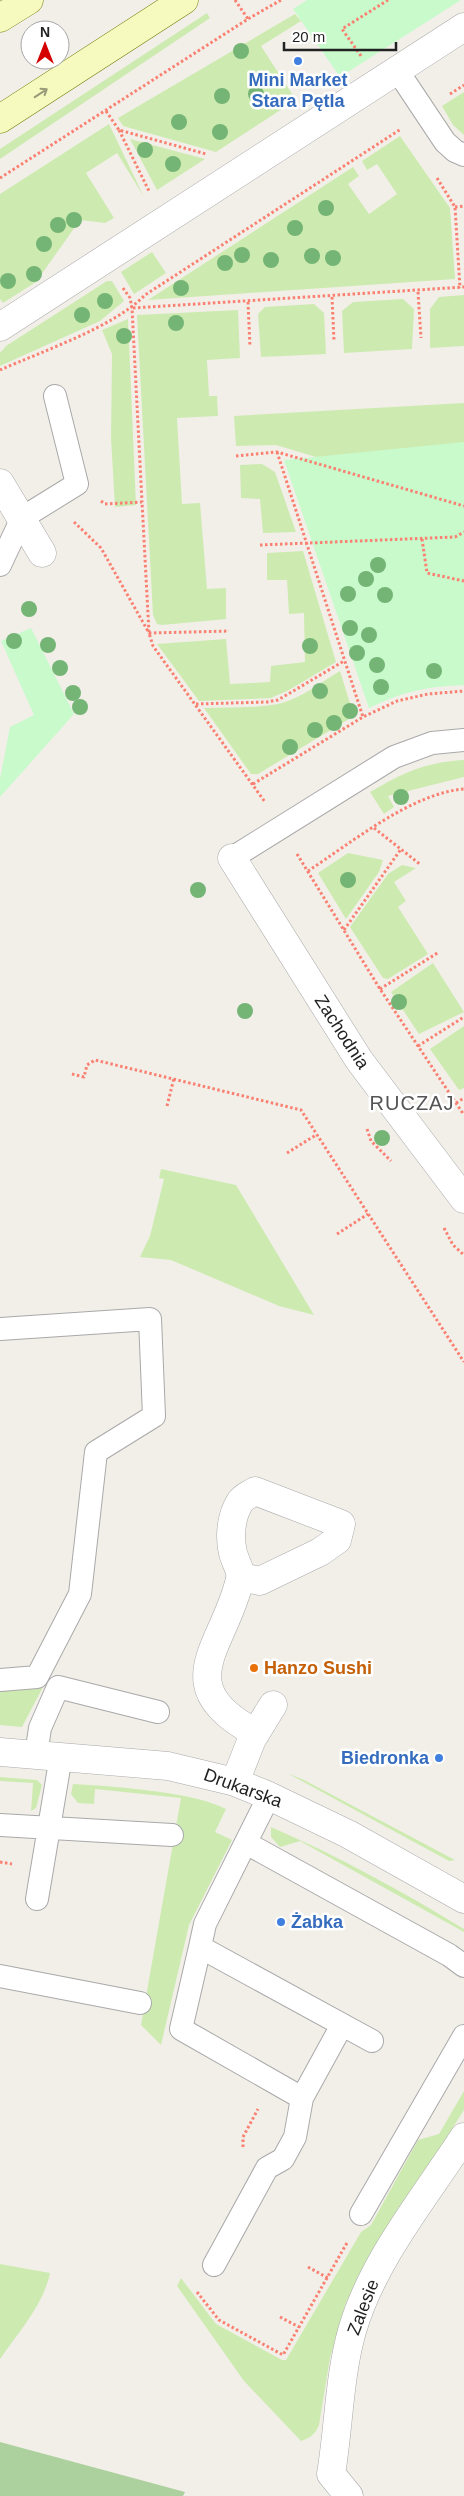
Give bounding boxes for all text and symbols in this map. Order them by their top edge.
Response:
north arrow [20,20,70,70]
scale bar [284,20,396,52]
text: N [40,24,50,40]
text: 20 m [292,28,325,45]
marker: Mini Market Stara Pętla [292,55,304,67]
place label: Mini Market Stara Pętla [248,70,348,111]
one-way arrow [34,87,48,98]
street label: Zachodnia [311,991,374,1074]
district label: RUCZAJ [370,1092,454,1114]
place label: Hanzo Sushi [264,1658,372,1678]
marker: Hanzo Sushi [248,1662,260,1674]
place label: Biedronka [341,1748,430,1768]
marker: Biedronka [433,1752,445,1764]
street label: Drukarska [201,1765,286,1812]
place label: Żabka [291,1912,344,1932]
marker: Żabka [275,1916,287,1928]
street label: Zalesie [343,2276,383,2338]

